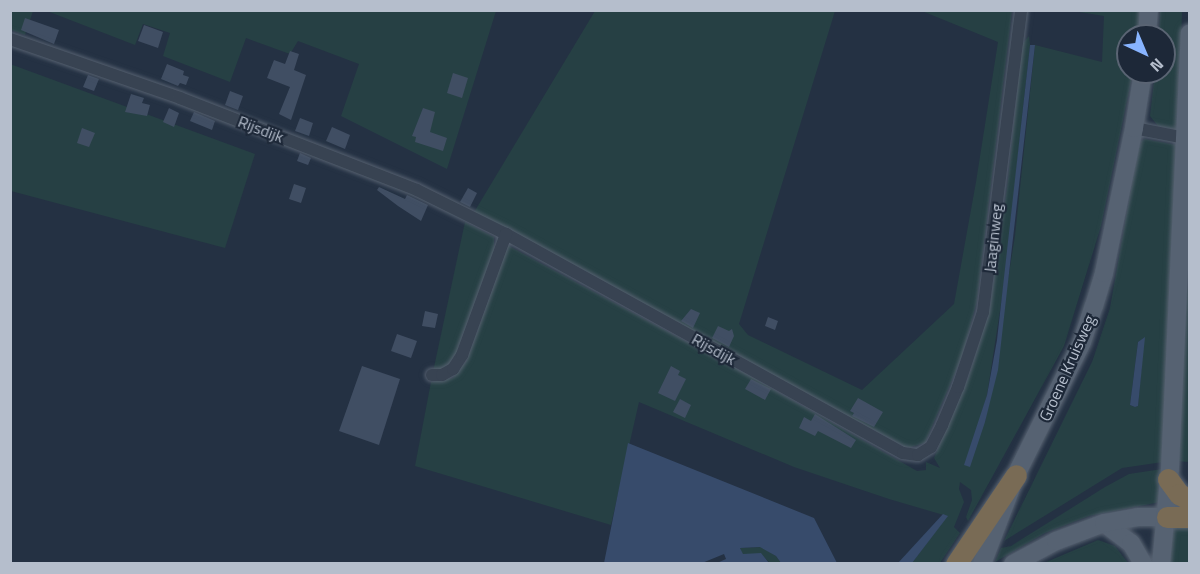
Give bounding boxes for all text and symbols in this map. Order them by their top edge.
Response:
north arrow [1116,24,1176,84]
text: N [1145,53,1169,78]
street label: Rijsdijk [235,112,287,146]
street label: Jaaginweg [980,203,1006,273]
street label: Groene Kruisweg [1035,312,1099,424]
street label: Rijsdijk [689,329,739,369]

